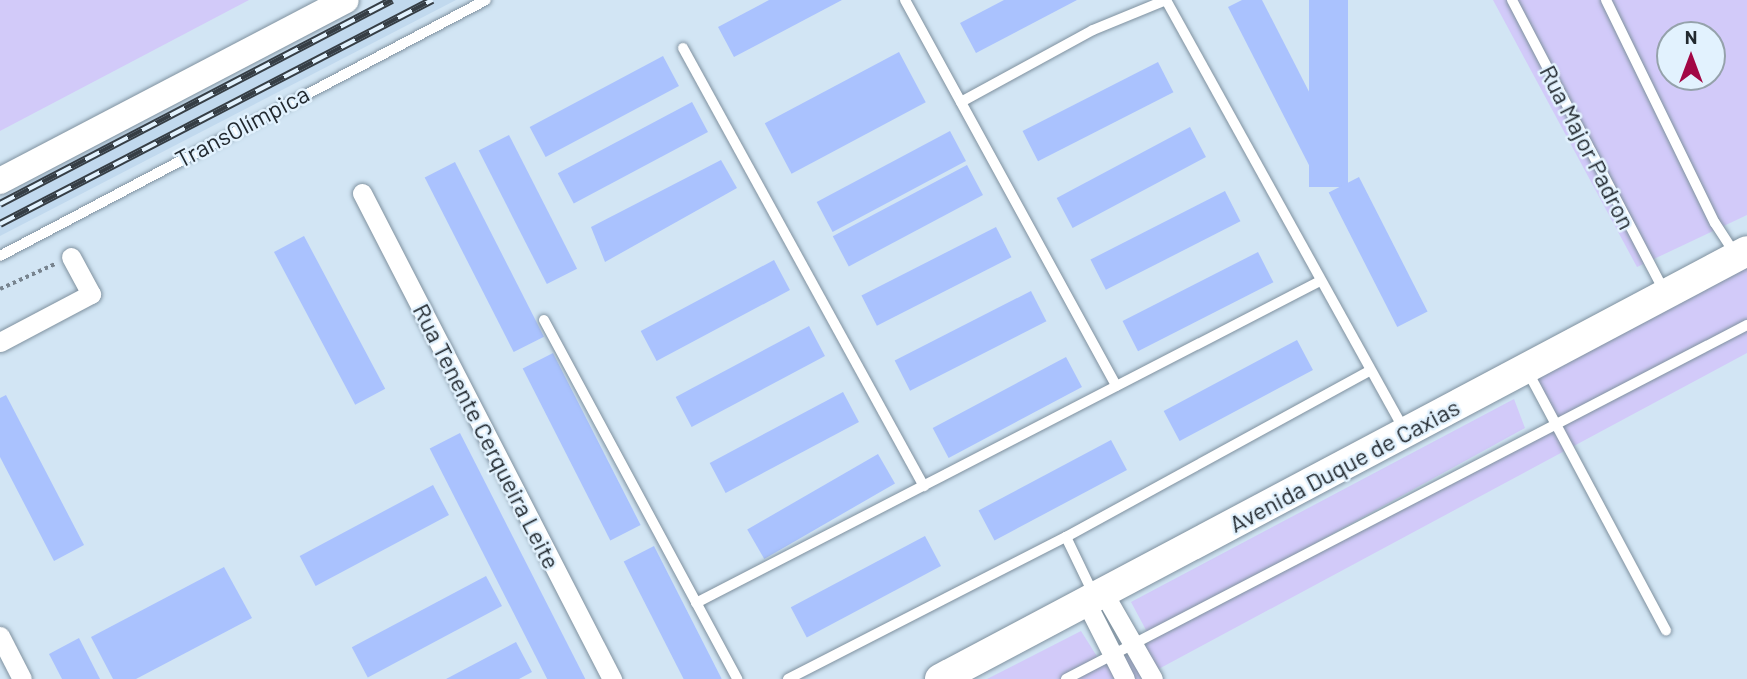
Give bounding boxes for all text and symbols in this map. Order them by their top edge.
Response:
north arrow [1656,21,1726,91]
text: N [1685,25,1697,48]
street label: Rua Major Padron [1534,60,1642,234]
street label: TransOlímpica [170,79,314,173]
street label: Rua Tenente Cerqueira Leite [407,298,567,574]
street label: Avenida Duque de Caxias [1224,392,1464,538]

